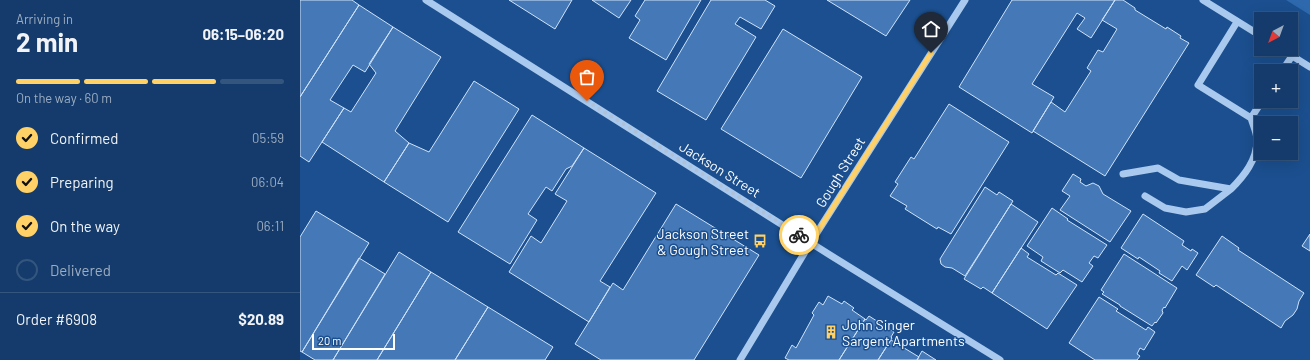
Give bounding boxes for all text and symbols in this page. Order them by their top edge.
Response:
text: Arriving in [16,11,73,27]
pin [914,12,948,53]
north arrow [1254,12,1298,56]
map controls [1254,12,1298,160]
icon: home [920,18,942,40]
text: 06:15–06:20 [202,25,284,43]
text: 2 min [16,26,78,57]
pin [570,60,604,101]
button: + [1254,64,1298,108]
icon: bag [576,66,598,88]
text: On the way · 60 m [16,90,112,106]
button: − [1254,116,1298,160]
icon: check [16,127,38,149]
text: Confirmed [50,129,118,147]
text: 05:59 [252,130,284,146]
street label: Gough Street [812,134,868,210]
street label: Jackson Street [676,137,764,201]
icon: check [16,171,38,193]
text: Preparing [50,173,114,191]
text: 06:04 [251,174,284,190]
icon: check [16,215,38,237]
courier [779,215,819,255]
text: On the way [50,217,120,235]
text: 06:11 [256,218,284,234]
icon: bike [788,224,810,246]
place label: Jackson Street & Gough Street [657,225,749,258]
bus stop icon: Jackson Street & Gough Street [752,233,768,249]
text: Delivered [50,261,111,279]
text: Order #6908 [16,310,97,328]
text: $20.89 [238,310,284,328]
place label: John Singer Sargent Apartments [842,316,965,349]
building icon: John Singer Sargent Apartments [823,324,839,340]
scale bar [312,332,395,351]
text: 20 m [318,334,341,347]

